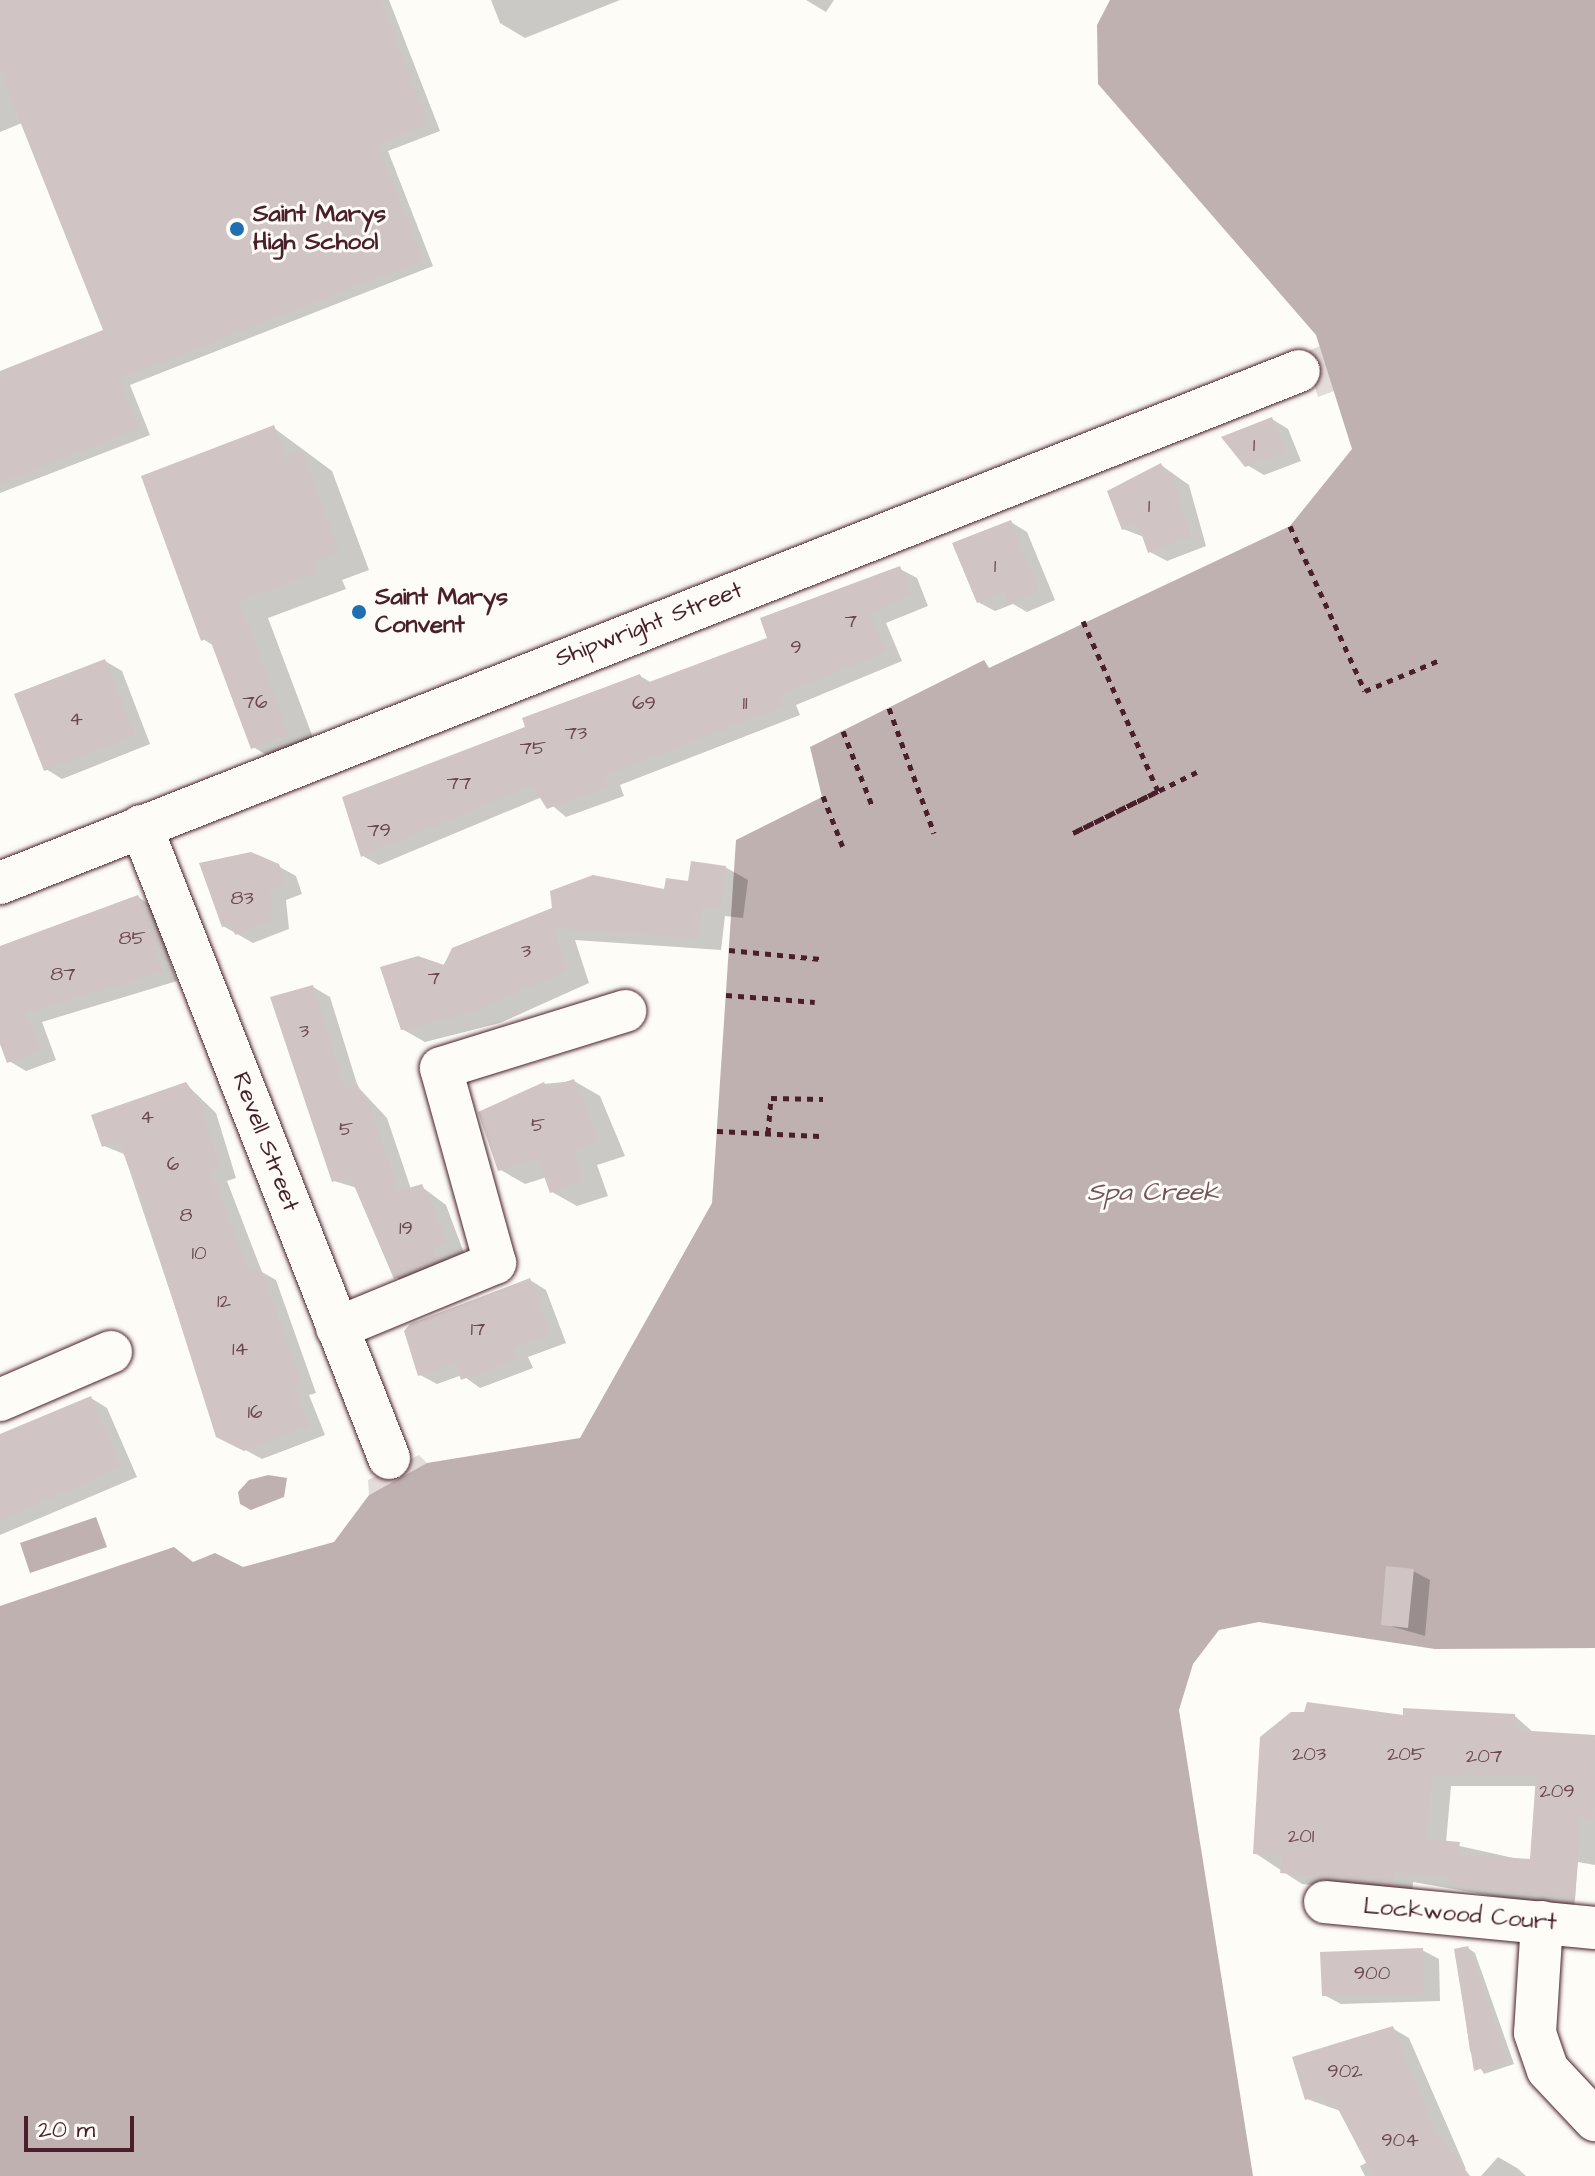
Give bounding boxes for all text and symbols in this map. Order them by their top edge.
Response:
place label: Saint Marys High School [253,201,386,257]
marker: Saint Marys High School [228,220,246,238]
house number: 1 [1253,433,1255,457]
house number: 1 [1148,494,1150,518]
house number: 1 [994,554,996,578]
street label: Shipwright Street [551,576,747,674]
place label: Saint Marys Convent [375,584,508,640]
marker: Saint Marys Convent [350,603,368,621]
house number: 7 [845,609,857,633]
house number: 9 [790,635,802,659]
house number: 76 [243,690,267,714]
house number: 69 [632,691,656,715]
house number: 11 [742,691,748,715]
house number: 4 [69,707,83,731]
house number: 73 [565,721,587,745]
house number: 75 [520,736,546,760]
house number: 77 [447,771,471,795]
house number: 79 [367,818,391,842]
house number: 83 [230,886,254,910]
house number: 85 [118,926,146,950]
house number: 3 [521,939,531,963]
house number: 87 [50,962,76,986]
house number: 7 [428,966,440,990]
house number: 3 [299,1019,309,1043]
street label: Revell Street [225,1068,305,1216]
house number: 4 [140,1105,154,1129]
house number: 5 [531,1113,545,1137]
house number: 5 [339,1117,353,1141]
house number: 6 [167,1152,179,1176]
water label: Spa Creek [1087,1177,1219,1209]
house number: 8 [180,1203,192,1227]
house number: 19 [399,1216,413,1240]
house number: 10 [191,1241,207,1265]
house number: 12 [217,1289,231,1313]
house number: 17 [471,1317,485,1341]
house number: 14 [232,1337,248,1361]
house number: 16 [247,1400,263,1424]
house number: 203 [1292,1742,1326,1766]
house number: 205 [1387,1742,1425,1766]
house number: 207 [1466,1744,1502,1768]
house number: 209 [1539,1779,1575,1803]
house number: 201 [1288,1824,1314,1848]
street label: Lockwood Court [1362,1892,1558,1938]
house number: 900 [1354,1961,1390,1985]
house number: 902 [1327,2059,1363,2083]
scale bar [28,2100,138,2150]
text: 20 m [38,2113,95,2147]
house number: 904 [1381,2128,1419,2152]

